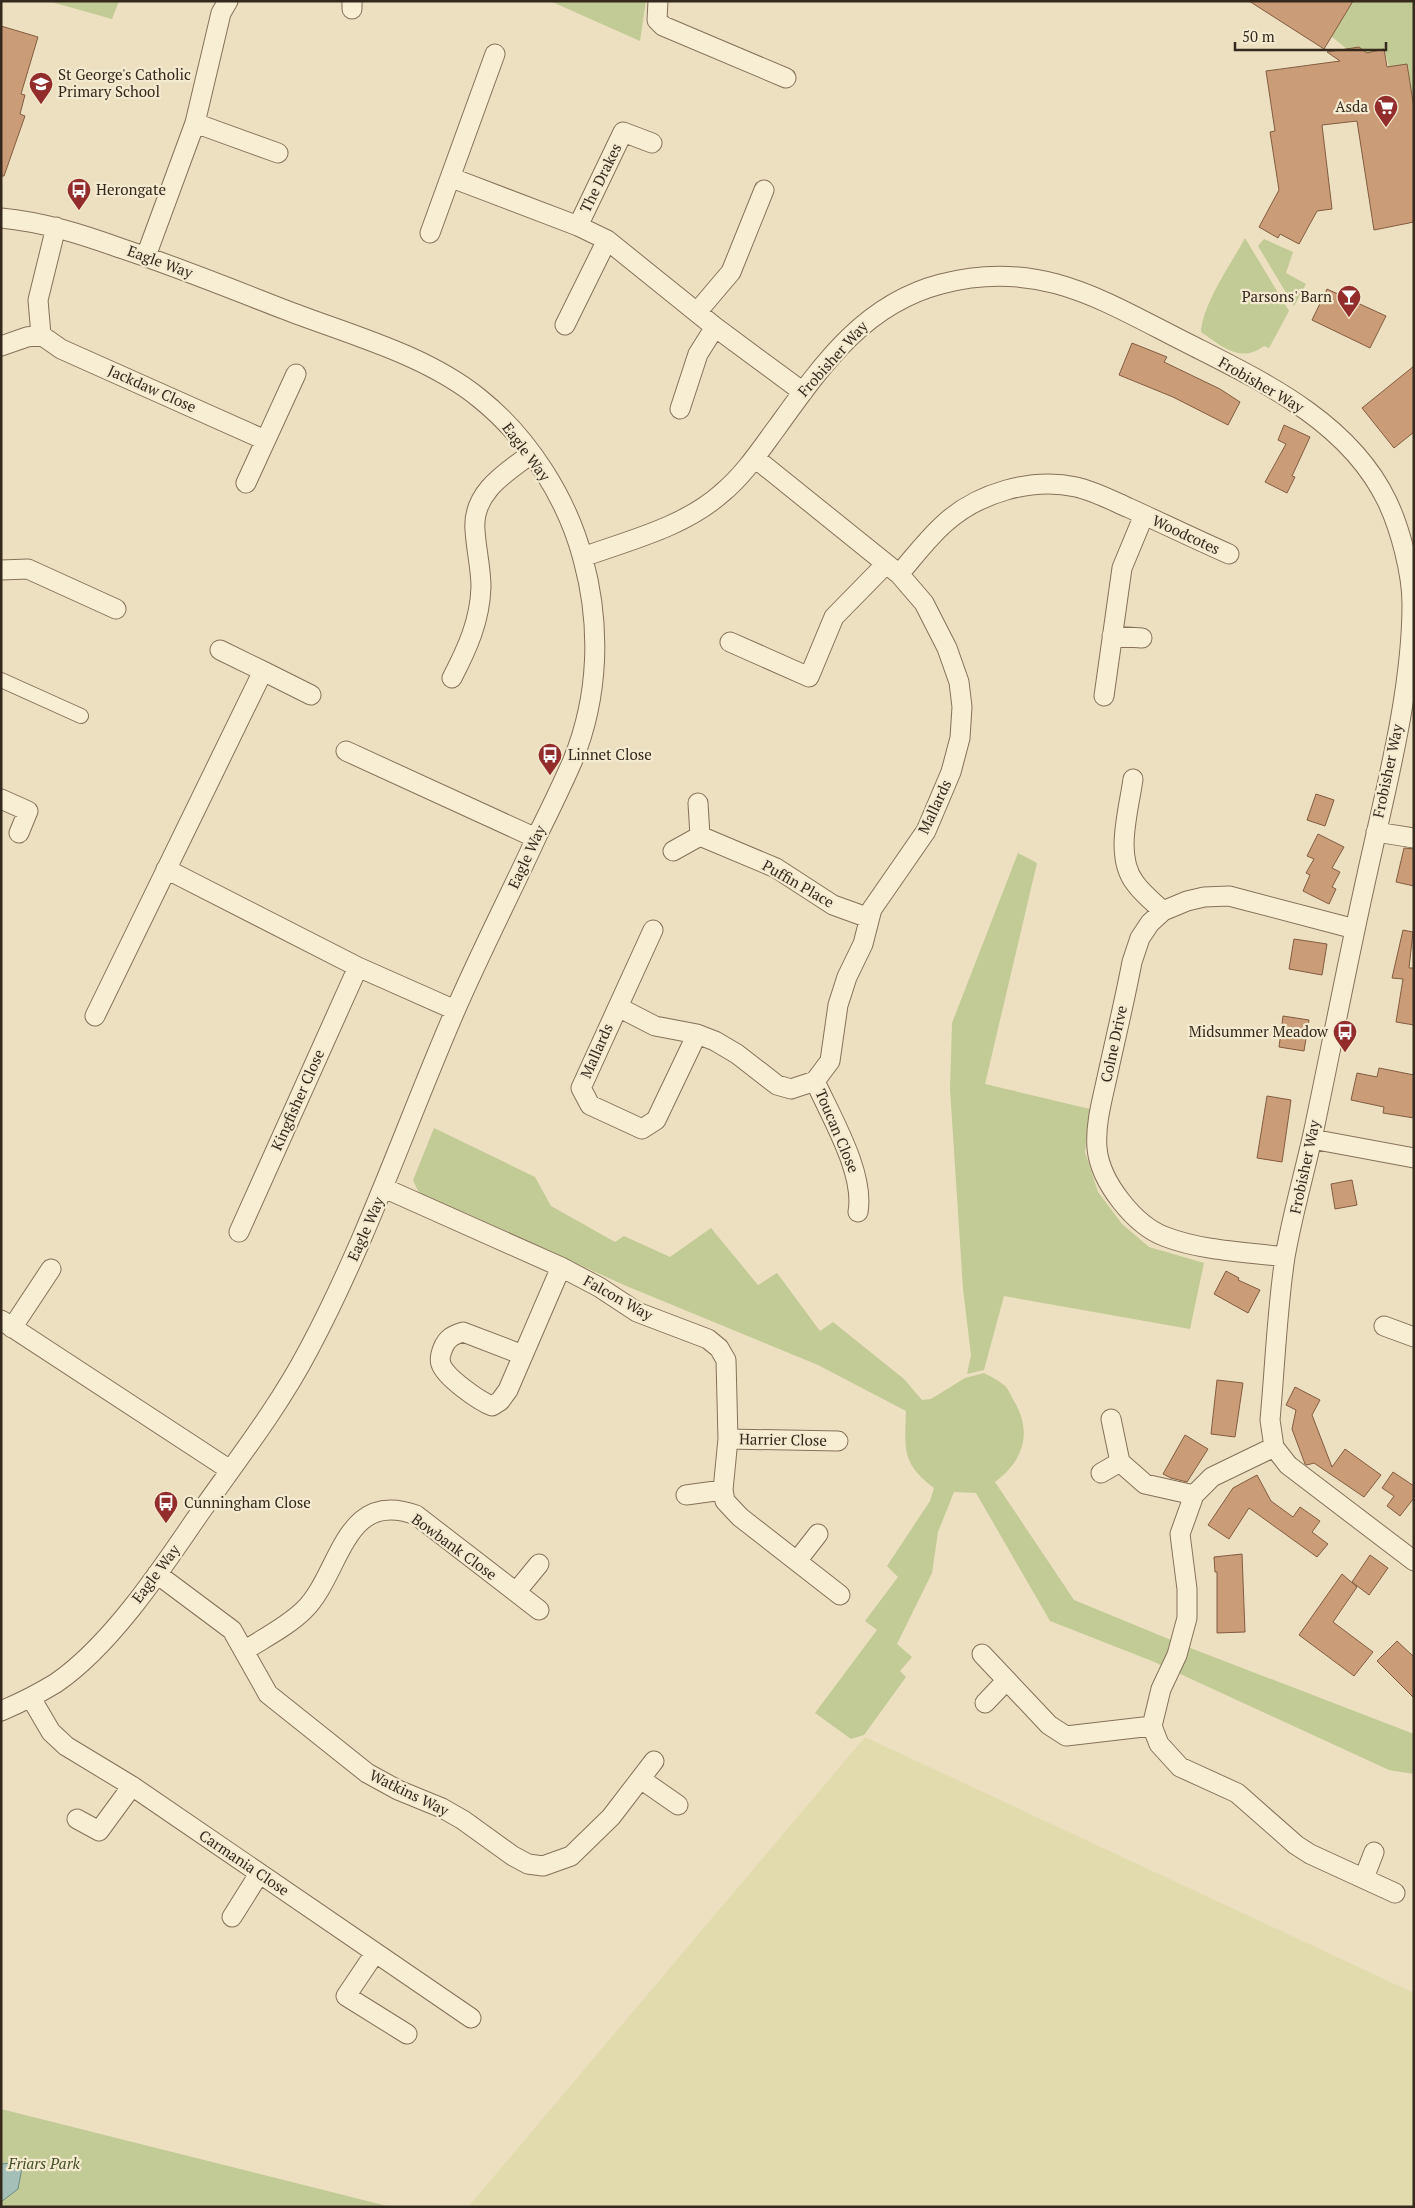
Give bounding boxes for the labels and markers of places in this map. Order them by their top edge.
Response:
place label: St George's Catholic Primary School [58,64,191,101]
school or university icon: St George's Catholic Primary School [28,71,54,105]
supermarket icon: Asda [1373,94,1399,128]
place label: Asda [1335,96,1368,116]
bus stop icon: Herongate [66,177,92,211]
place label: Herongate [96,179,166,199]
bar icon: Parsons' Barn [1336,284,1362,318]
place label: Parsons' Barn [1242,286,1332,306]
bus stop icon: Linnet Close [537,742,563,776]
place label: Linnet Close [568,744,652,764]
bus stop icon: Midsummer Meadow [1332,1019,1358,1053]
place label: Midsummer Meadow [1189,1021,1329,1041]
bus stop icon: Cunningham Close [153,1490,179,1524]
place label: Cunningham Close [184,1492,311,1512]

